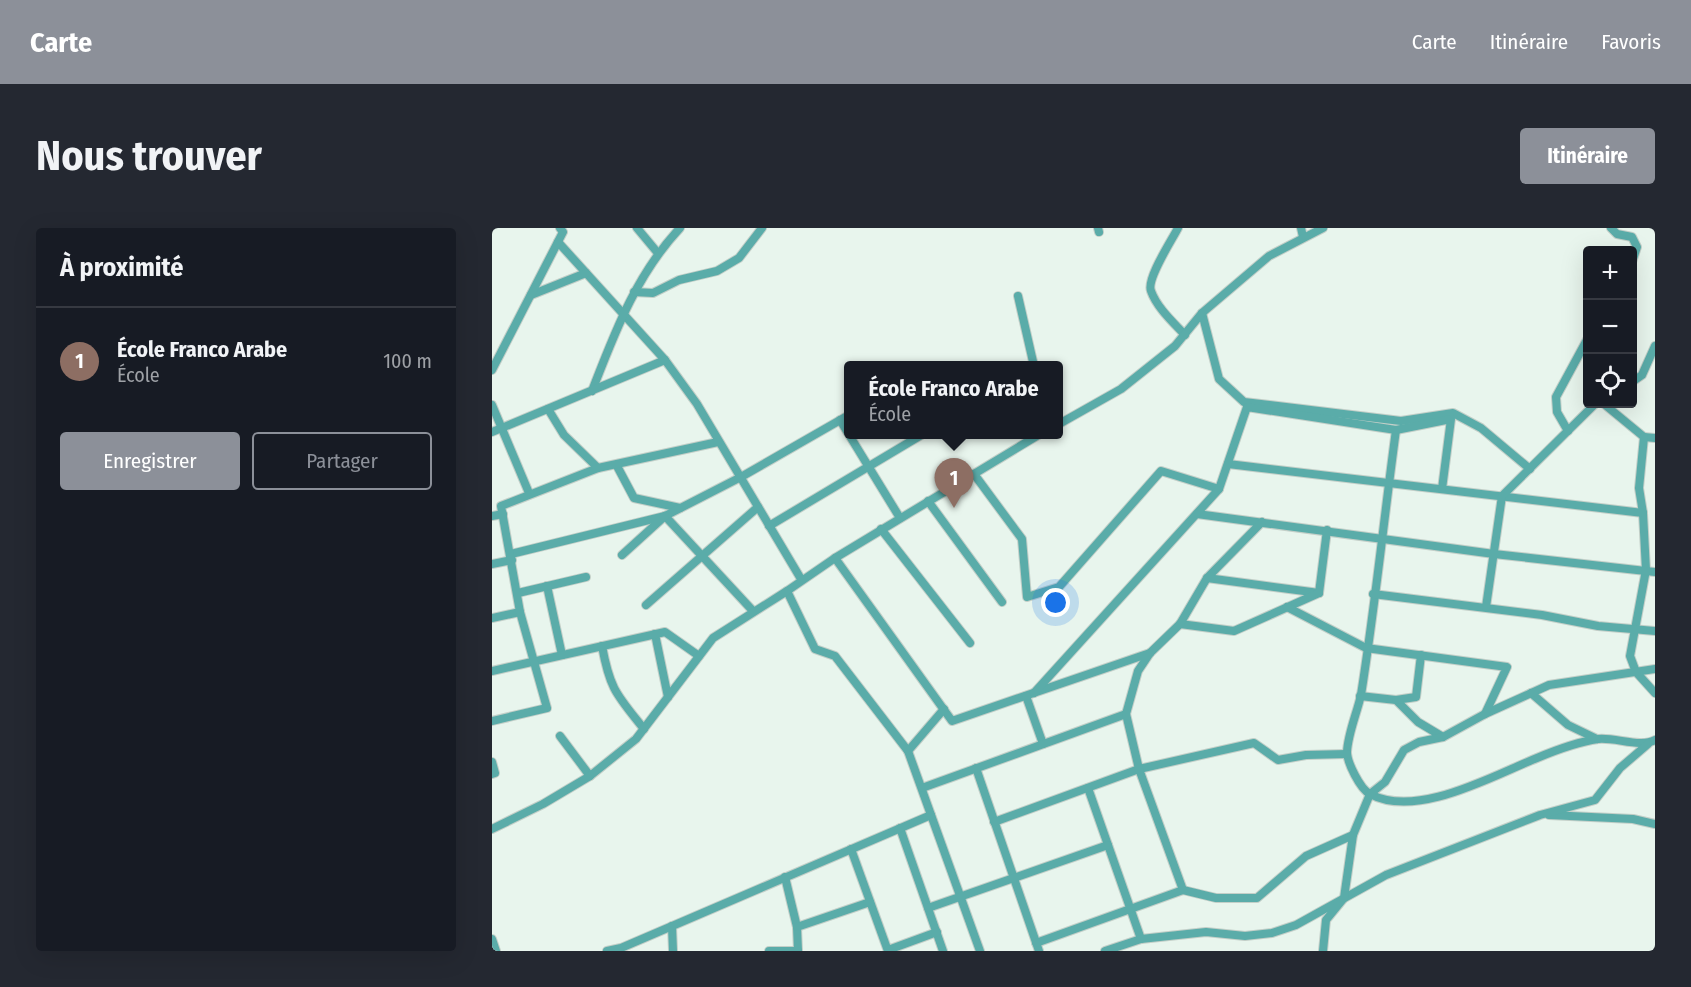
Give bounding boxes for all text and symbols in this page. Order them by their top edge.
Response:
text: Carte [30,26,92,59]
text: Carte [1412,29,1457,55]
text: Itinéraire [1490,29,1568,55]
text: Favoris [1601,29,1661,55]
button: Itinéraire [1520,128,1655,184]
text: Nous trouver [36,131,262,181]
map controls [1583,246,1637,408]
button: + [1583,246,1637,300]
text: À proximité [60,252,183,283]
button: − [1583,300,1637,354]
text: École Franco Arabe [117,336,287,363]
text: 1 [75,349,84,373]
text: 100 m [383,349,432,373]
button: locate [1583,354,1637,408]
popup [844,361,1063,439]
text: École [117,363,160,387]
text: École Franco Arabe [868,375,1039,402]
text: École [868,402,911,426]
button: Enregistrer [60,432,240,490]
button: Partager [252,432,432,490]
pin: 1 [934,458,974,508]
your location [1041,588,1070,617]

